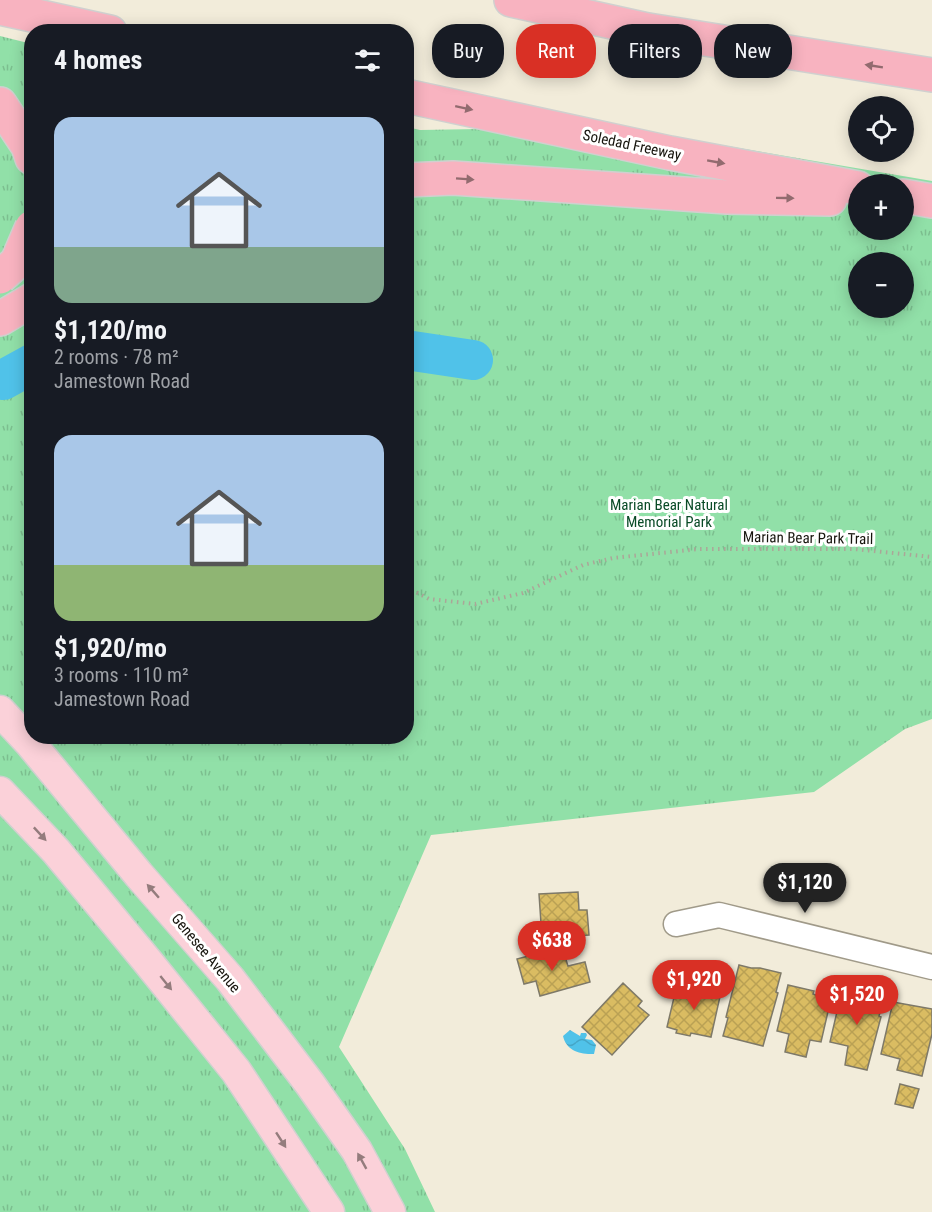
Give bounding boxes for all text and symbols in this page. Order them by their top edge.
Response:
chip: Buy [432,24,504,78]
chip: Rent [516,24,596,78]
chip: Filters [608,24,702,78]
chip: New [714,24,792,78]
icon: filters [351,44,384,77]
text: 4 homes [54,45,142,75]
one-way arrow [865,61,884,70]
map controls [848,96,914,318]
button: locate [848,96,914,162]
one-way arrow [454,104,473,114]
street label: Soledad Freeway [581,126,683,164]
icon: home [165,156,273,264]
one-way arrow [707,158,726,167]
one-way arrow [455,174,474,184]
button: + [848,174,914,240]
one-way arrow [776,193,795,203]
button: − [848,252,914,318]
text: $1,120/mo [54,315,167,345]
text: 2 rooms · 78 m² [54,345,179,369]
text: Jamestown Road [54,369,190,393]
icon: home [165,474,273,582]
park label: Marian Bear Natural Memorial Park [610,496,728,531]
street label: Marian Bear Park Trail [743,528,873,548]
text: $1,920/mo [54,633,167,663]
text: 3 rooms · 110 m² [54,663,189,687]
text: Jamestown Road [54,687,190,711]
one-way arrow [33,827,47,842]
pin: $1,120 [756,863,854,914]
text: $1,120 [777,870,833,894]
one-way arrow [147,884,160,899]
street label: Genesee Avenue [168,910,244,996]
pin: $638 [516,921,588,972]
text: $638 [532,928,572,952]
pin: $1,920 [645,960,743,1011]
text: $1,920 [666,967,722,991]
pin: $1,520 [808,975,906,1026]
one-way arrow [159,976,171,991]
text: $1,520 [829,982,885,1006]
one-way arrow [275,1132,286,1148]
one-way arrow [357,1152,367,1169]

